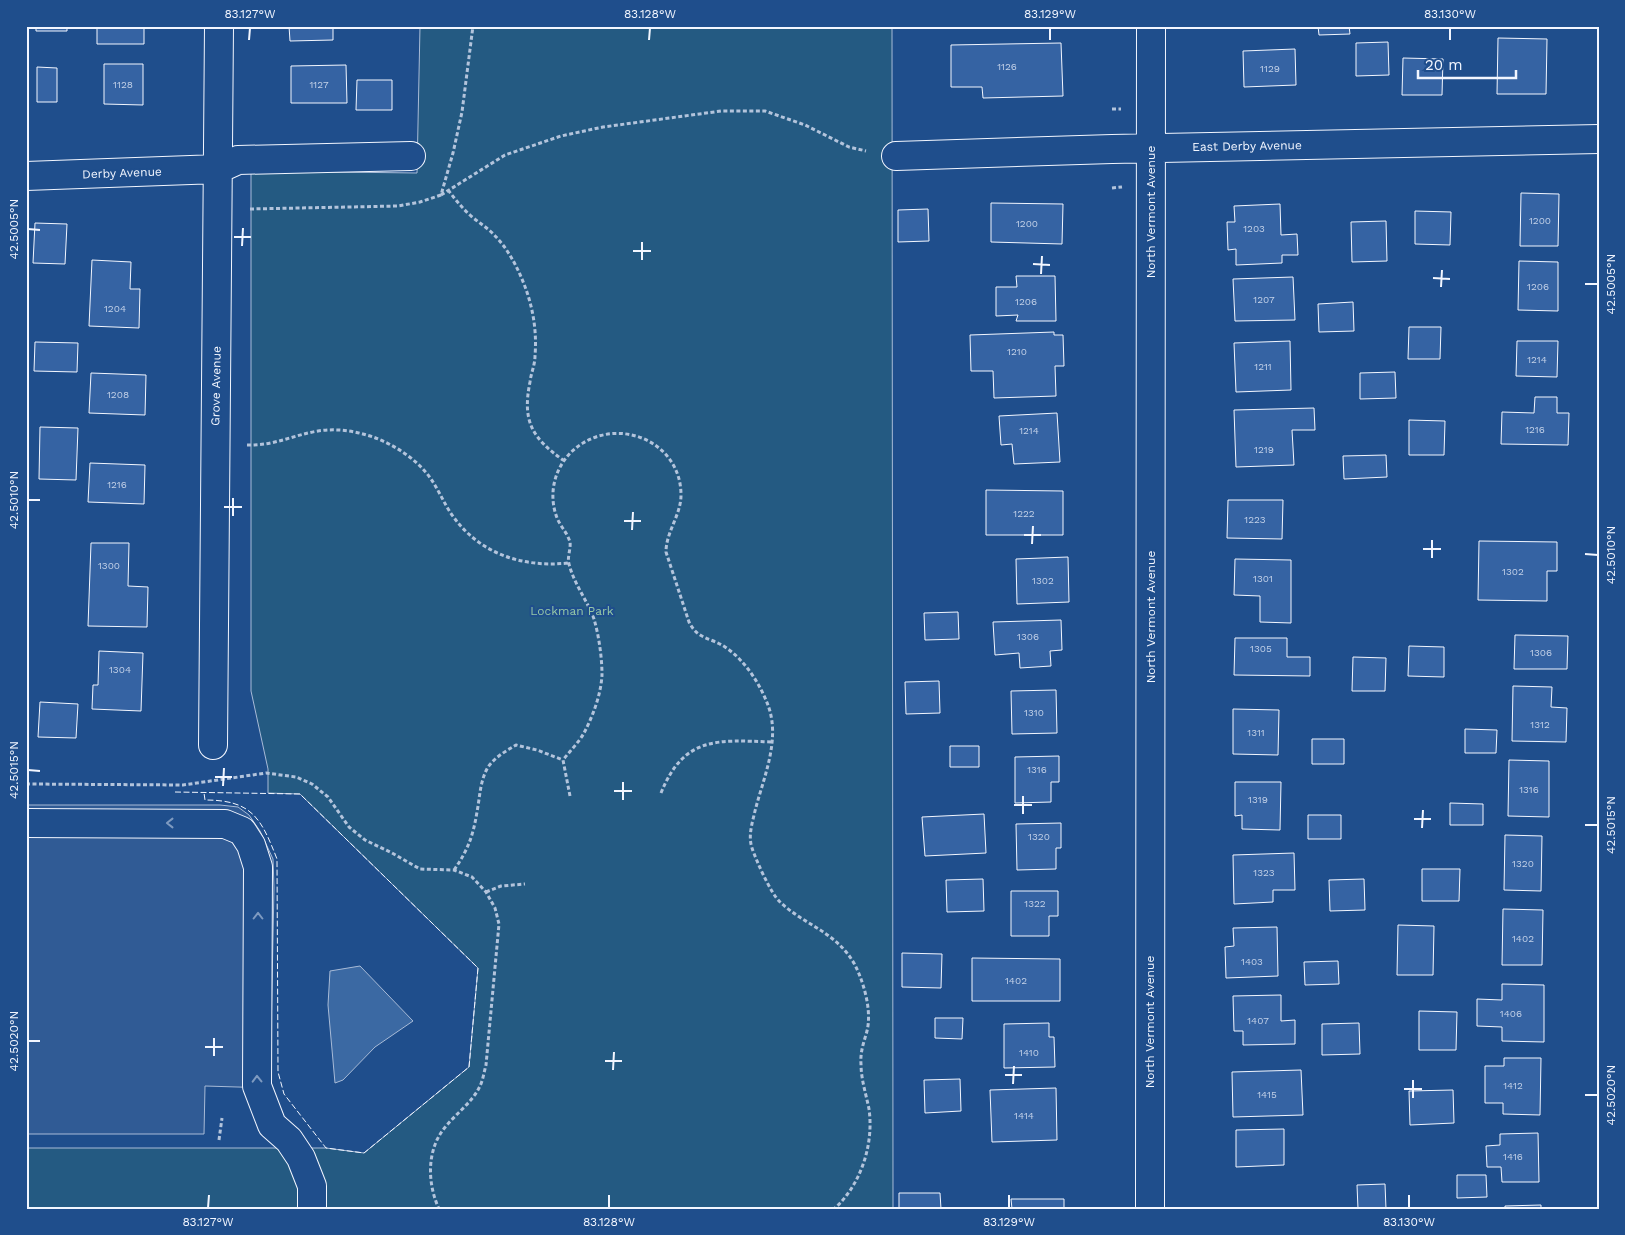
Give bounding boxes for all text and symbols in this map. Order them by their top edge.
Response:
text: 83.127°W [224,7,276,21]
text: 83.128°W [624,7,676,21]
text: 83.129°W [1024,7,1076,21]
text: 83.130°W [1424,7,1477,21]
scale bar [1418,48,1515,80]
text: 20 m [1425,56,1463,74]
house number: 1126 [997,61,1017,72]
house number: 1129 [1260,63,1280,74]
house number: 1128 [113,79,133,90]
house number: 1127 [309,79,329,90]
street label: East Derby Avenue [1192,138,1302,154]
street label: North Vermont Avenue [1144,146,1158,278]
street label: Derby Avenue [82,165,162,181]
text: 42.5005°N [7,199,21,259]
house number: 1200 [1529,215,1551,226]
house number: 1200 [1016,218,1038,229]
house number: 1203 [1243,223,1265,234]
text: 42.5005°N [1604,254,1618,314]
house number: 1206 [1527,281,1549,292]
house number: 1207 [1253,294,1275,305]
house number: 1206 [1015,296,1037,307]
house number: 1204 [104,303,126,314]
street label: Grove Avenue [208,346,224,426]
house number: 1210 [1007,346,1027,357]
house number: 1214 [1527,354,1547,365]
house number: 1211 [1254,361,1272,372]
house number: 1208 [107,389,129,400]
house number: 1216 [1525,424,1545,435]
house number: 1214 [1019,425,1039,436]
house number: 1219 [1254,444,1274,455]
text: 42.5010°N [7,471,21,529]
house number: 1216 [107,479,127,490]
house number: 1222 [1013,508,1035,519]
house number: 1223 [1244,514,1266,525]
text: 42.5010°N [1604,526,1618,584]
street label: North Vermont Avenue [1144,551,1158,683]
house number: 1300 [98,560,120,571]
house number: 1302 [1502,566,1524,577]
house number: 1301 [1253,573,1273,584]
house number: 1302 [1032,575,1054,586]
park label: Lockman Park [530,604,614,618]
house number: 1306 [1017,631,1039,642]
house number: 1305 [1250,643,1272,654]
house number: 1306 [1530,647,1552,658]
house number: 1304 [109,664,131,675]
house number: 1310 [1024,707,1044,718]
house number: 1312 [1530,719,1550,730]
house number: 1311 [1247,727,1265,738]
text: 42.5015°N [7,741,21,799]
house number: 1316 [1027,764,1047,775]
house number: 1316 [1519,784,1539,795]
house number: 1319 [1248,794,1268,805]
text: 42.5015°N [1604,796,1618,854]
one-way arrow [166,818,174,828]
house number: 1320 [1028,831,1050,842]
house number: 1320 [1512,858,1534,869]
house number: 1323 [1253,867,1275,878]
house number: 1322 [1024,898,1046,909]
one-way arrow [253,912,263,920]
house number: 1402 [1512,933,1534,944]
street label: North Vermont Avenue [1143,956,1157,1088]
house number: 1403 [1241,956,1263,967]
house number: 1402 [1005,975,1027,986]
house number: 1406 [1500,1008,1522,1019]
text: 42.5020°N [7,1011,21,1071]
house number: 1407 [1247,1015,1269,1026]
house number: 1410 [1019,1047,1039,1058]
text: 42.5020°N [1604,1065,1618,1125]
one-way arrow [252,1074,262,1082]
house number: 1412 [1503,1080,1523,1091]
house number: 1415 [1257,1089,1277,1100]
house number: 1414 [1014,1110,1034,1121]
house number: 1416 [1503,1151,1523,1162]
text: 83.127°W [182,1215,234,1229]
text: 83.128°W [583,1215,635,1229]
text: 83.129°W [983,1215,1035,1229]
text: 83.130°W [1383,1215,1436,1229]

